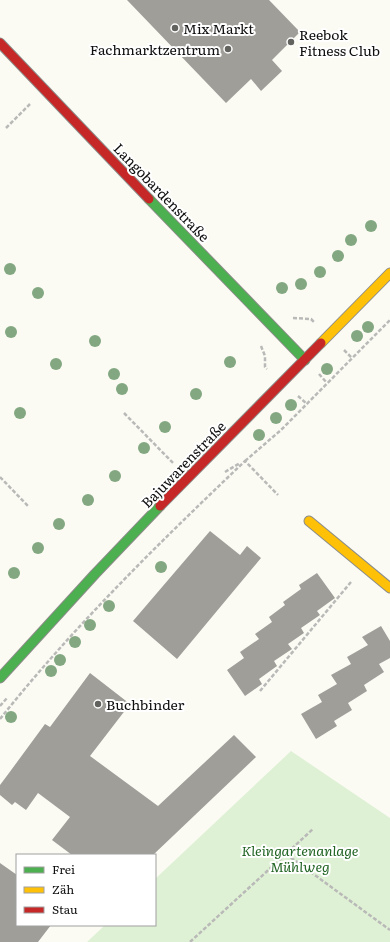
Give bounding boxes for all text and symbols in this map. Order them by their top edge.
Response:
place label: Mix Markt [183,18,254,38]
marker: Mix Markt [170,23,180,33]
place label: Reebok Fitness Club [299,24,380,60]
marker: Reebok Fitness Club [286,37,296,47]
place label: Fachmarktzentrum [90,39,220,59]
marker: Fachmarktzentrum [223,44,233,54]
street label: Langobardenstraße [110,138,214,246]
street label: Bajuwarenstraße [136,416,230,512]
place label: Buchbinder [106,694,185,714]
marker: Buchbinder [93,699,103,709]
park label: Kleingartenanlage Mühlweg [242,840,359,876]
legend [16,854,156,926]
text: Frei [52,860,75,878]
text: Zäh [52,880,74,898]
text: Stau [52,900,78,918]

